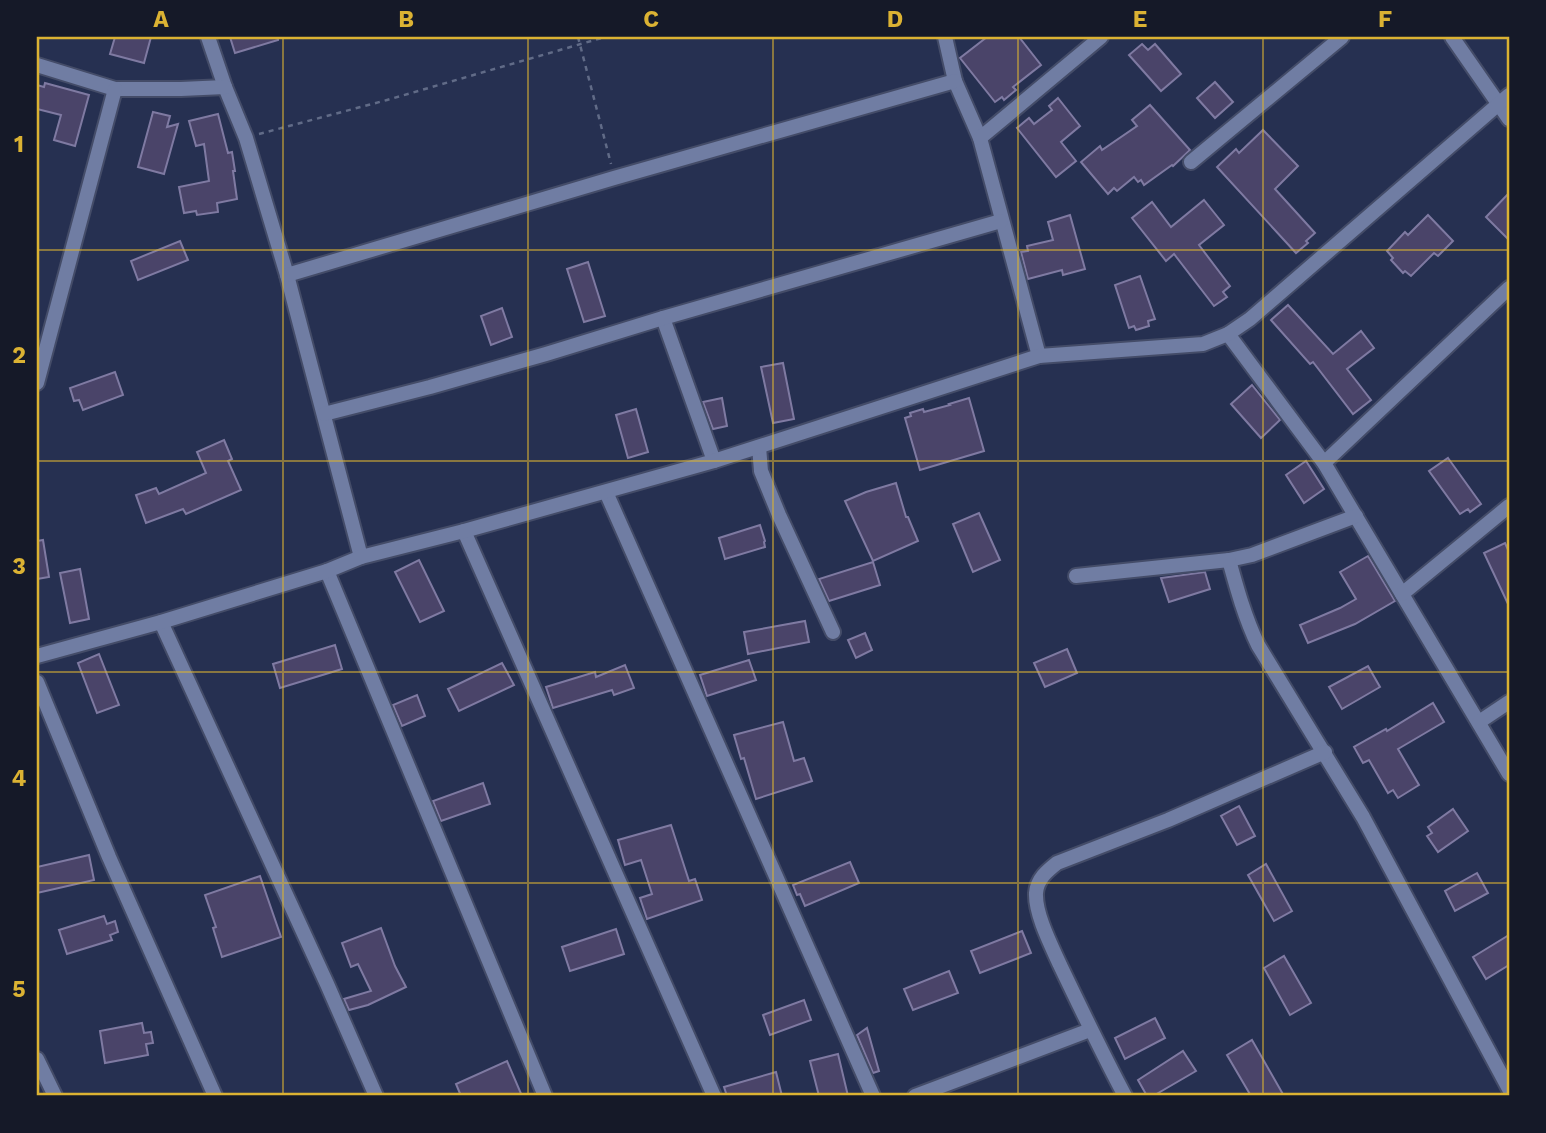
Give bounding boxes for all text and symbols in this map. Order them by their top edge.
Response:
text: A [153,6,169,33]
text: B [398,6,414,33]
text: C [643,6,659,33]
text: D [887,6,903,33]
text: E [1133,6,1147,33]
text: F [1378,6,1392,33]
text: 1 [14,131,24,158]
text: 2 [12,342,26,369]
text: 3 [12,553,26,580]
text: 4 [12,765,27,792]
text: 5 [12,976,26,1003]

